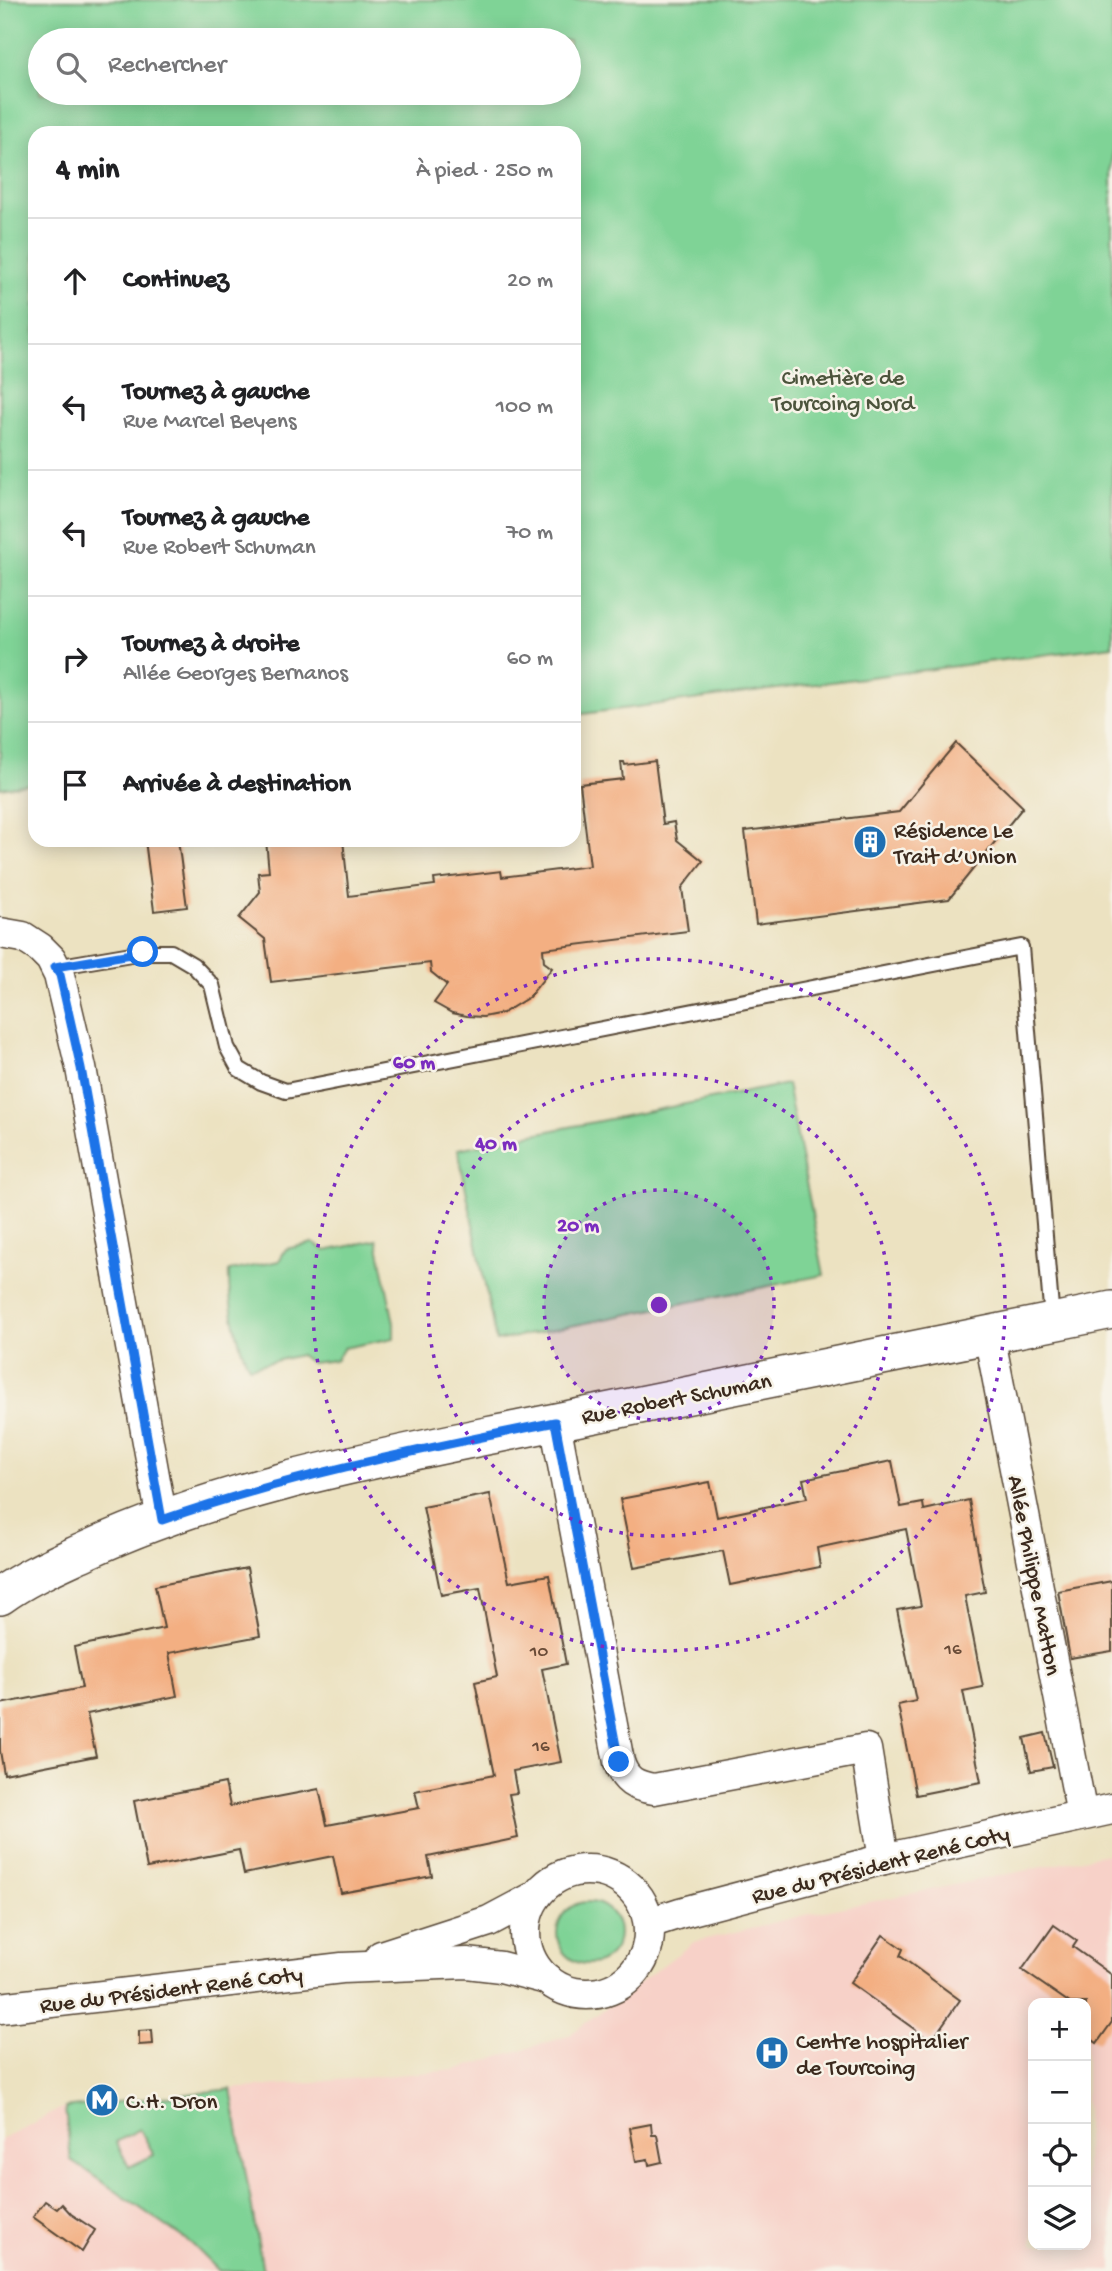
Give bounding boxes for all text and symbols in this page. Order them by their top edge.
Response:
search box [28,28,581,105]
icon: search [52,48,90,86]
text: Rechercher [108,51,226,82]
text: 4 min [56,154,119,189]
text: À pied · 250 m [416,158,553,185]
icon: ahead [56,262,94,300]
text: Continuez [123,266,229,297]
text: 20 m [507,268,553,295]
park label: Cimetière de Tourcoing Nord [770,366,916,419]
text: Tournez à gauche [123,378,310,409]
icon: left [56,388,94,426]
text: 100 m [496,394,553,421]
text: Rue Marcel Beyens [123,409,296,436]
text: Tournez à gauche [123,504,310,535]
icon: left [56,514,94,552]
text: 70 m [506,520,553,547]
text: Rue Robert Schuman [123,535,316,562]
text: Tournez à droite [123,630,300,661]
icon: right [56,640,94,678]
text: 60 m [507,646,553,673]
text: Allée Georges Bernanos [123,661,348,688]
icon: arrive [56,766,94,804]
text: Arrivée à destination [123,770,351,801]
place label: Résidence Le Trait d’Union [892,819,1016,872]
building icon: Résidence Le Trait d’Union [851,823,889,861]
route start [127,936,158,967]
text: 60 m [393,1052,435,1077]
text: 40 m [474,1133,517,1158]
text: 20 m [557,1215,599,1240]
centre of rings [647,1293,671,1317]
street label: Rue Robert Schuman [579,1369,774,1432]
street label: Allée Philippe Matton [1000,1473,1065,1678]
house number: 16 [943,1639,962,1662]
house number: 10 [529,1641,548,1664]
house number: 16 [531,1736,550,1759]
route end [603,1746,634,1777]
street label: Rue du Président René Coty [749,1821,1012,1911]
street label: Rue du Président René Coty [39,1962,304,2021]
map controls [1028,1998,1091,2250]
button: + [1028,1998,1091,2061]
place label: Centre hospitalier de Tourcoing [796,2030,969,2083]
hospital icon: Centre hospitalier de Tourcoing [753,2034,791,2072]
button: − [1028,2061,1091,2124]
metro station icon: C.H. Dron [83,2081,121,2119]
place label: C.H. Dron [126,2090,218,2117]
button: locate [1028,2124,1091,2187]
button: layers [1028,2187,1091,2250]

